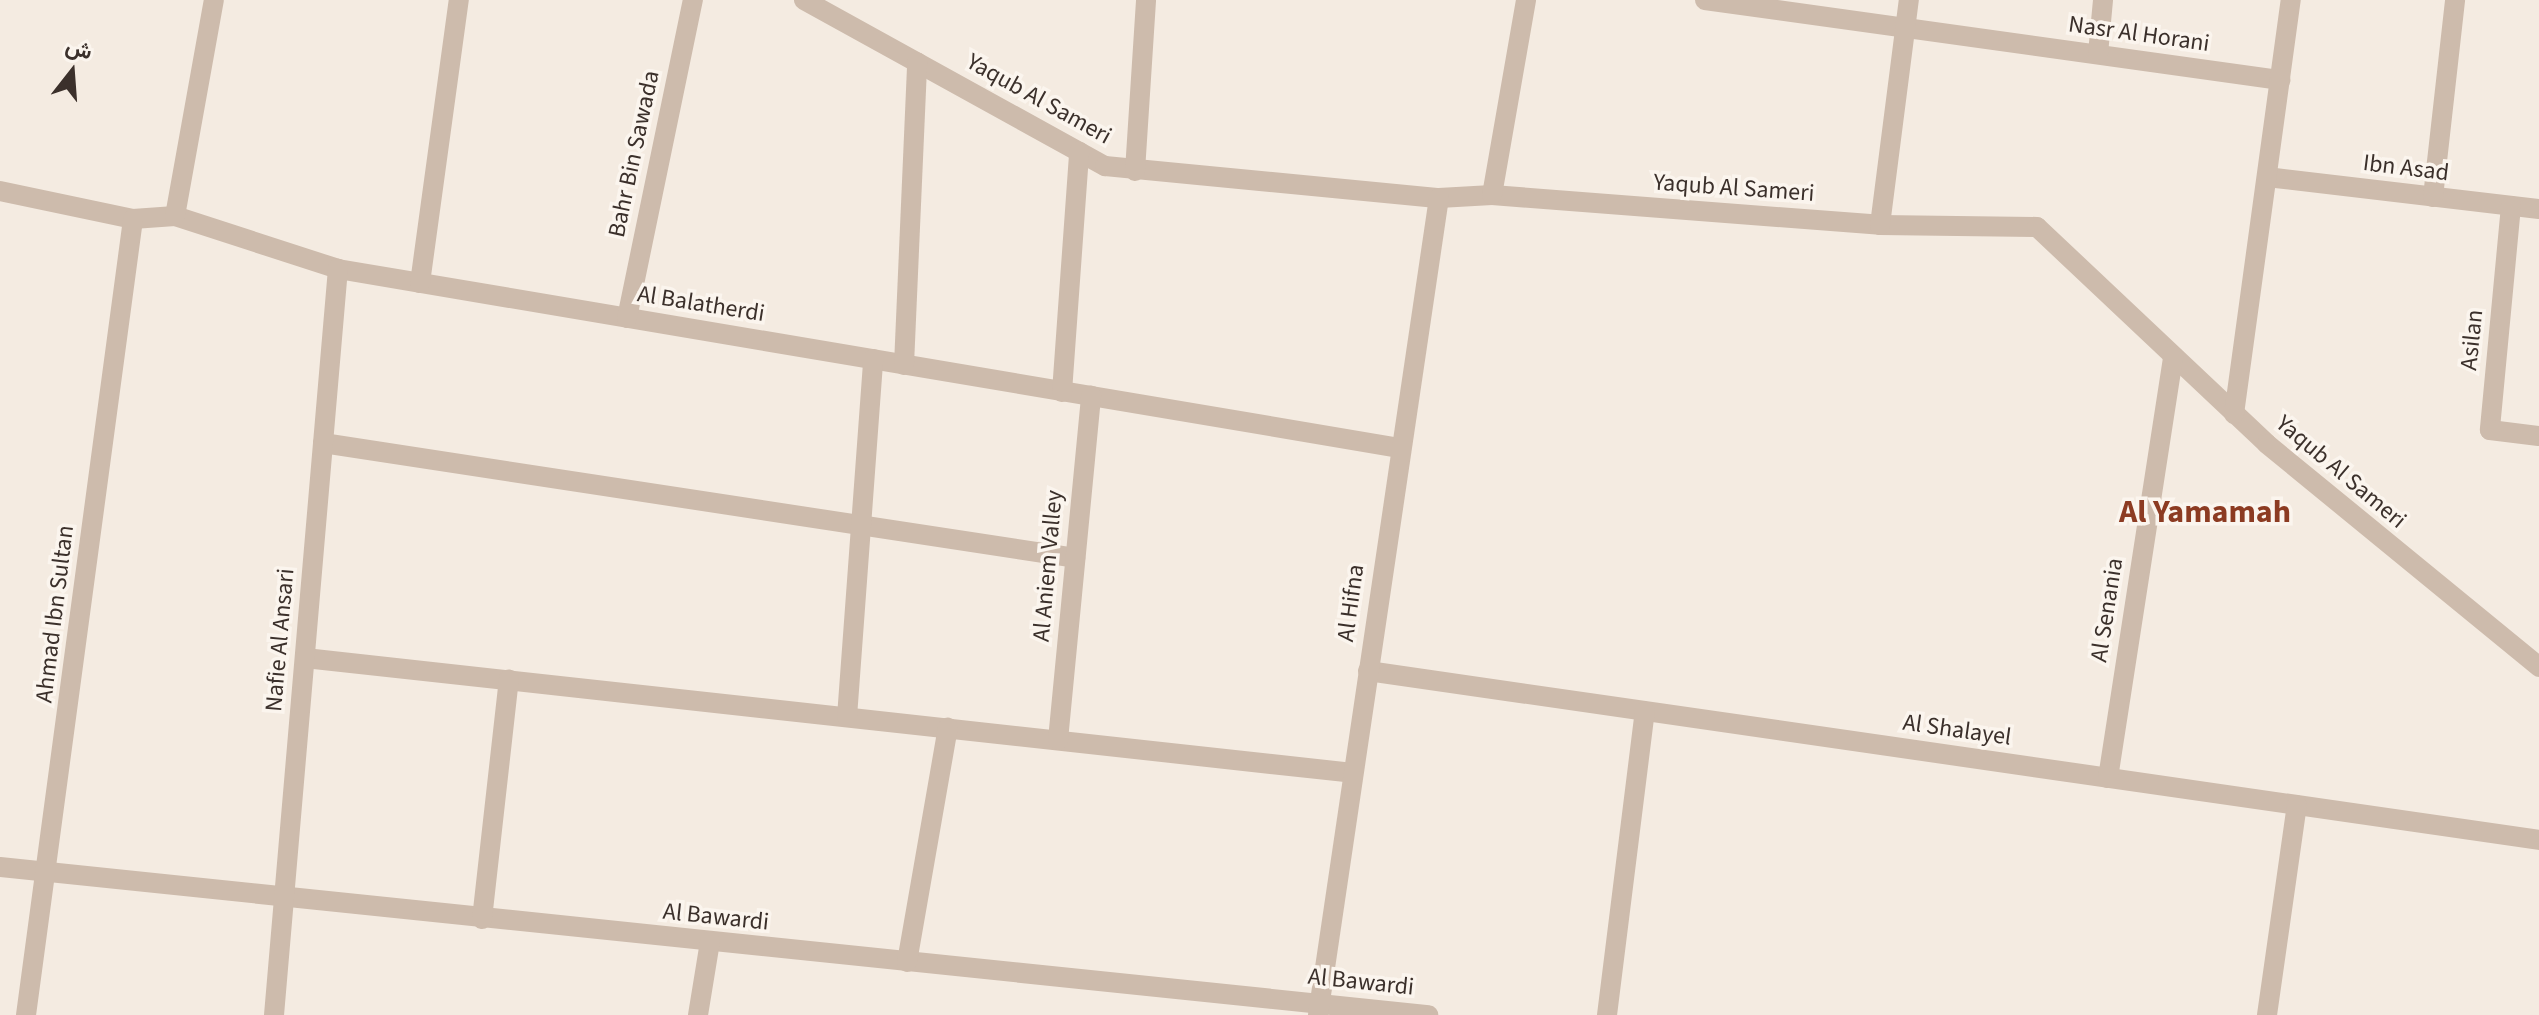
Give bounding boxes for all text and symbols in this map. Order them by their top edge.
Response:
street label: Nasr Al Horani [2067,10,2211,58]
text: ش [62,30,96,68]
north arrow [32,32,112,112]
street label: Yaqub Al Sameri [962,47,1116,151]
street label: Bahr Bin Sawada [602,68,666,240]
street label: Ibn Asad [2361,148,2451,188]
street label: Yaqub Al Sameri [1653,168,1815,208]
street label: Al Balatherdi [635,280,767,328]
street label: Asilan [2454,308,2490,372]
street label: Yaqub Al Sameri [2270,409,2412,535]
street label: Al Aniem Valley [1027,489,1069,643]
district label: Al Yamamah [2119,493,2291,531]
street label: Ahmad Ibn Sultan [30,524,80,704]
street label: Al Senania [2085,556,2129,664]
street label: Al Hifna [1331,563,1371,643]
street label: Nafie Al Ansari [259,567,301,713]
street label: Al Shalayel [1901,708,2013,752]
street label: Al Bawardi [661,897,771,937]
street label: Al Bawardi [1306,962,1416,1002]

